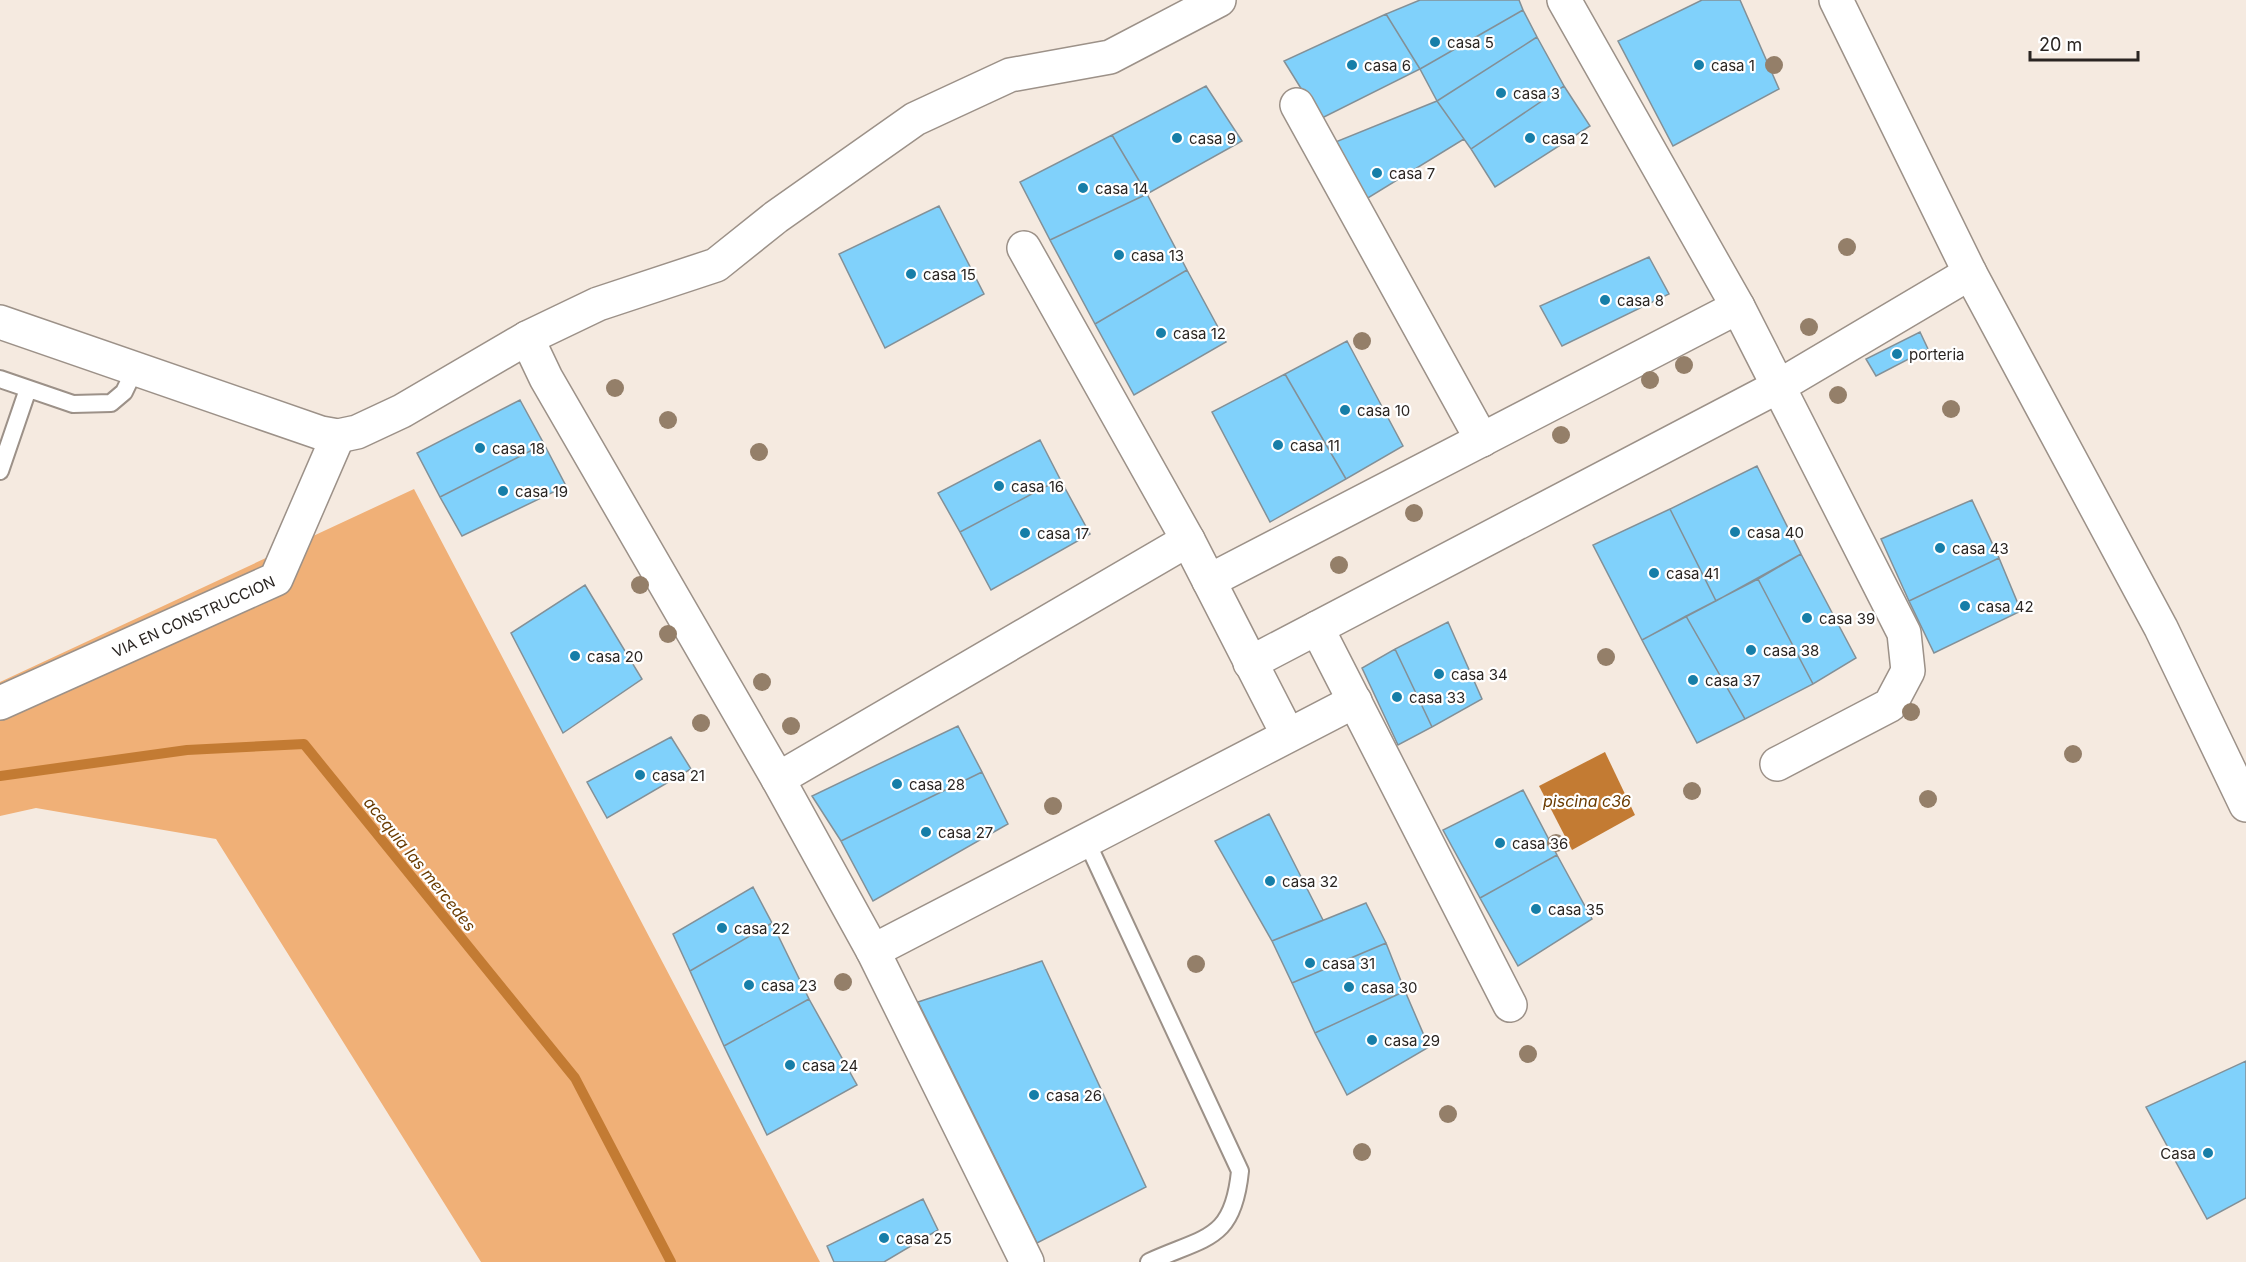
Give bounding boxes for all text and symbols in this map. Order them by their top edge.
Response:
scale bar [2030,24,2138,62]
place label: casa 5 [1447,33,1494,52]
text: 20 m [2039,34,2082,55]
marker: casa 5 [1428,35,1442,49]
place label: casa 6 [1364,56,1411,75]
place label: casa 1 [1711,56,1755,75]
marker: casa 6 [1345,58,1359,72]
marker: casa 1 [1692,58,1706,72]
place label: casa 3 [1513,84,1560,103]
marker: casa 3 [1494,86,1508,100]
place label: casa 9 [1189,129,1236,148]
place label: casa 2 [1542,129,1589,148]
marker: casa 9 [1170,131,1184,145]
marker: casa 2 [1523,131,1537,145]
place label: casa 7 [1389,164,1435,183]
marker: casa 7 [1370,166,1384,180]
place label: casa 14 [1095,179,1149,198]
marker: casa 14 [1076,181,1090,195]
place label: casa 13 [1131,246,1184,265]
marker: casa 13 [1112,248,1126,262]
place label: casa 15 [923,265,976,284]
marker: casa 15 [904,267,918,281]
place label: casa 8 [1617,291,1664,310]
marker: casa 8 [1598,293,1612,307]
place label: casa 12 [1173,324,1226,343]
marker: casa 12 [1154,326,1168,340]
place label: porteria [1909,345,1965,364]
marker: porteria [1890,347,1904,361]
place label: casa 10 [1357,401,1410,420]
marker: casa 10 [1338,403,1352,417]
place label: casa 11 [1290,436,1340,455]
marker: casa 11 [1271,438,1285,452]
place label: casa 18 [492,439,545,458]
marker: casa 18 [473,441,487,455]
place label: casa 16 [1011,477,1064,496]
marker: casa 16 [992,479,1006,493]
place label: casa 19 [515,482,568,501]
marker: casa 19 [496,484,510,498]
place label: casa 40 [1747,523,1804,542]
place label: casa 17 [1037,524,1089,543]
marker: casa 40 [1728,525,1742,539]
marker: casa 17 [1018,526,1032,540]
place label: casa 43 [1952,539,2009,558]
marker: casa 43 [1933,541,1947,555]
place label: casa 41 [1666,564,1719,583]
marker: casa 41 [1647,566,1661,580]
street label: VIA EN CONSTRUCCION [109,571,278,661]
place label: casa 42 [1977,597,2034,616]
marker: casa 42 [1958,599,1972,613]
place label: casa 39 [1819,609,1875,628]
marker: casa 39 [1800,611,1814,625]
place label: casa 38 [1763,641,1819,660]
marker: casa 38 [1744,643,1758,657]
place label: casa 20 [587,647,643,666]
marker: casa 20 [568,649,582,663]
place label: casa 34 [1451,665,1508,684]
marker: casa 34 [1432,667,1446,681]
place label: casa 37 [1705,671,1760,690]
marker: casa 37 [1686,673,1700,687]
place label: casa 33 [1409,688,1465,707]
marker: casa 33 [1390,690,1404,704]
place label: casa 21 [652,766,705,785]
marker: casa 21 [633,768,647,782]
place label: casa 28 [909,775,965,794]
marker: casa 28 [890,777,904,791]
water label: piscina c36 [1542,791,1631,811]
water label: acequia las mercedes [360,793,480,935]
place label: casa 27 [938,823,993,842]
marker: casa 27 [919,825,933,839]
place label: casa 36 [1512,834,1568,853]
marker: casa 36 [1493,836,1507,850]
place label: casa 32 [1282,872,1338,891]
marker: casa 32 [1263,874,1277,888]
place label: casa 35 [1548,900,1604,919]
marker: casa 35 [1529,902,1543,916]
place label: casa 22 [734,919,790,938]
marker: casa 22 [715,921,729,935]
place label: casa 31 [1322,954,1375,973]
marker: casa 31 [1303,956,1317,970]
place label: casa 23 [761,976,817,995]
marker: casa 23 [742,978,756,992]
place label: casa 30 [1361,978,1417,997]
marker: casa 30 [1342,980,1356,994]
place label: casa 29 [1384,1031,1440,1050]
marker: casa 29 [1365,1033,1379,1047]
place label: casa 24 [802,1056,858,1075]
marker: casa 24 [783,1058,797,1072]
place label: casa 26 [1046,1086,1102,1105]
marker: casa 26 [1027,1088,1041,1102]
place label: Casa [2160,1144,2196,1163]
marker: Casa [2201,1146,2215,1160]
place label: casa 25 [896,1229,952,1248]
marker: casa 25 [877,1231,891,1245]

